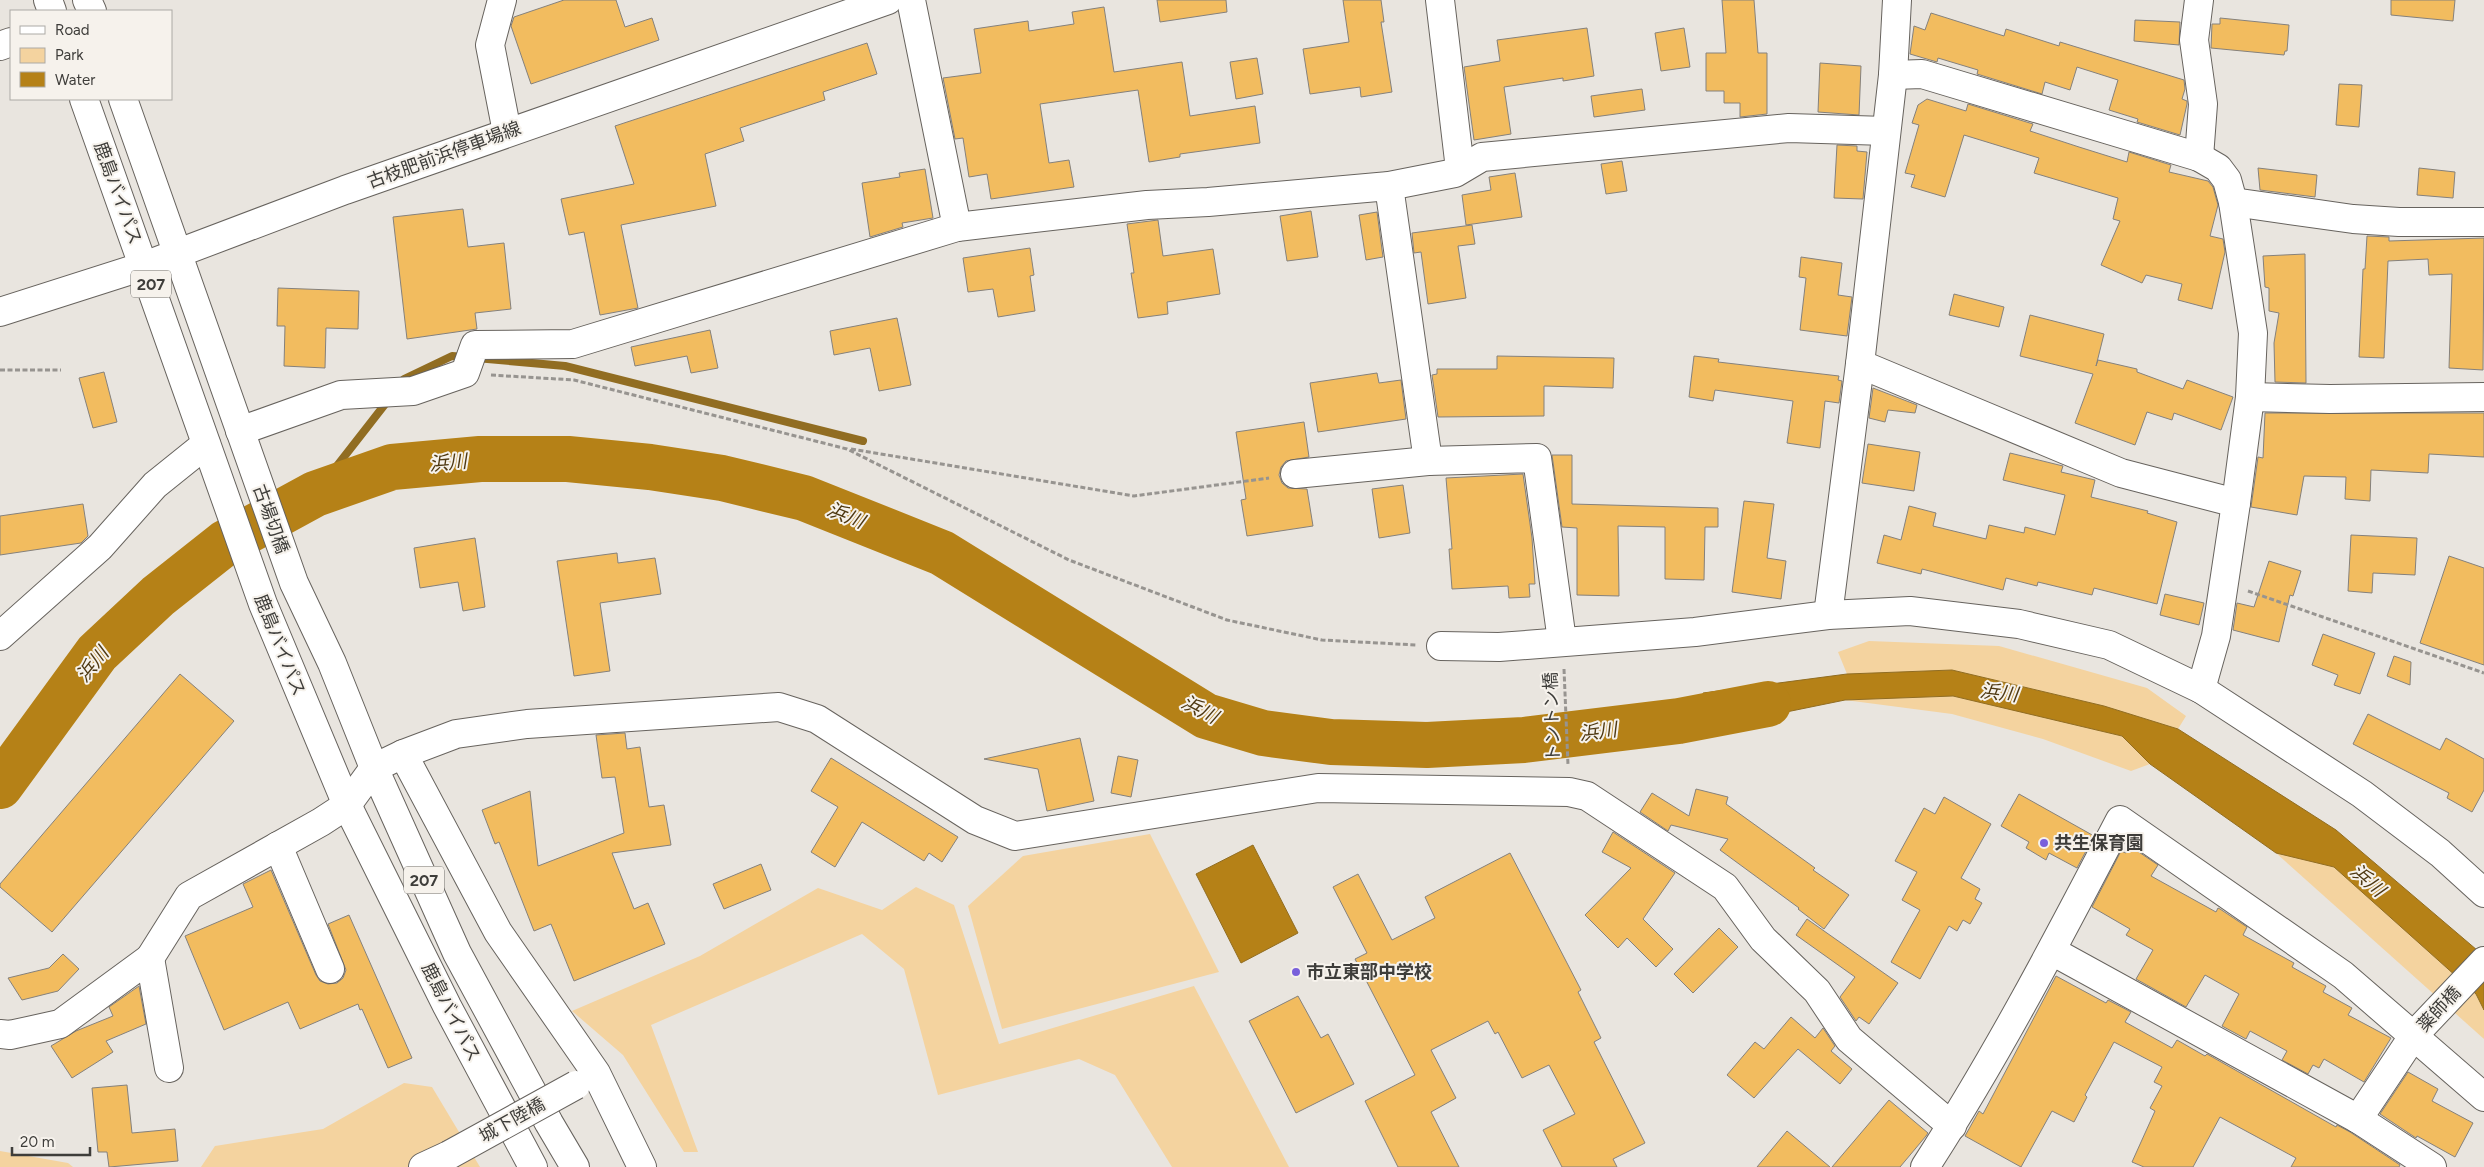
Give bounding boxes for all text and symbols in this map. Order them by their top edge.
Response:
legend [10,10,172,100]
text: Road [55,21,90,39]
text: Park [55,46,84,64]
text: Water [55,71,95,89]
street label: 古枝肥前浜停車場線 [364,117,524,193]
street label: 鹿島バイパス [89,139,147,247]
road number: 207 [131,270,171,298]
water label: 浜川 [428,449,470,476]
street label: 古場切橋 [248,481,294,557]
water label: 浜川 [824,498,870,534]
street label: 鹿島バイパス [250,591,310,699]
water label: 浜川 [71,641,115,686]
street label: トントン橋 [1539,672,1565,762]
water label: 浜川 [1979,679,2021,706]
water label: 浜川 [1178,691,1224,729]
water label: 浜川 [1578,718,1620,745]
place label: 共生保育園 [2054,832,2144,854]
marker: 共生保育園 [2038,837,2050,849]
water label: 浜川 [2346,859,2391,903]
road number: 207 [404,866,444,894]
street label: 鹿島バイパス [417,959,485,1065]
place label: 市立東部中学校 [1306,961,1432,983]
marker: 市立東部中学校 [1290,966,1302,978]
street label: 薬師橋 [2413,982,2465,1036]
street label: 城下陸橋 [475,1093,549,1147]
scale bar [12,1124,90,1156]
text: 20 m [20,1133,54,1151]

